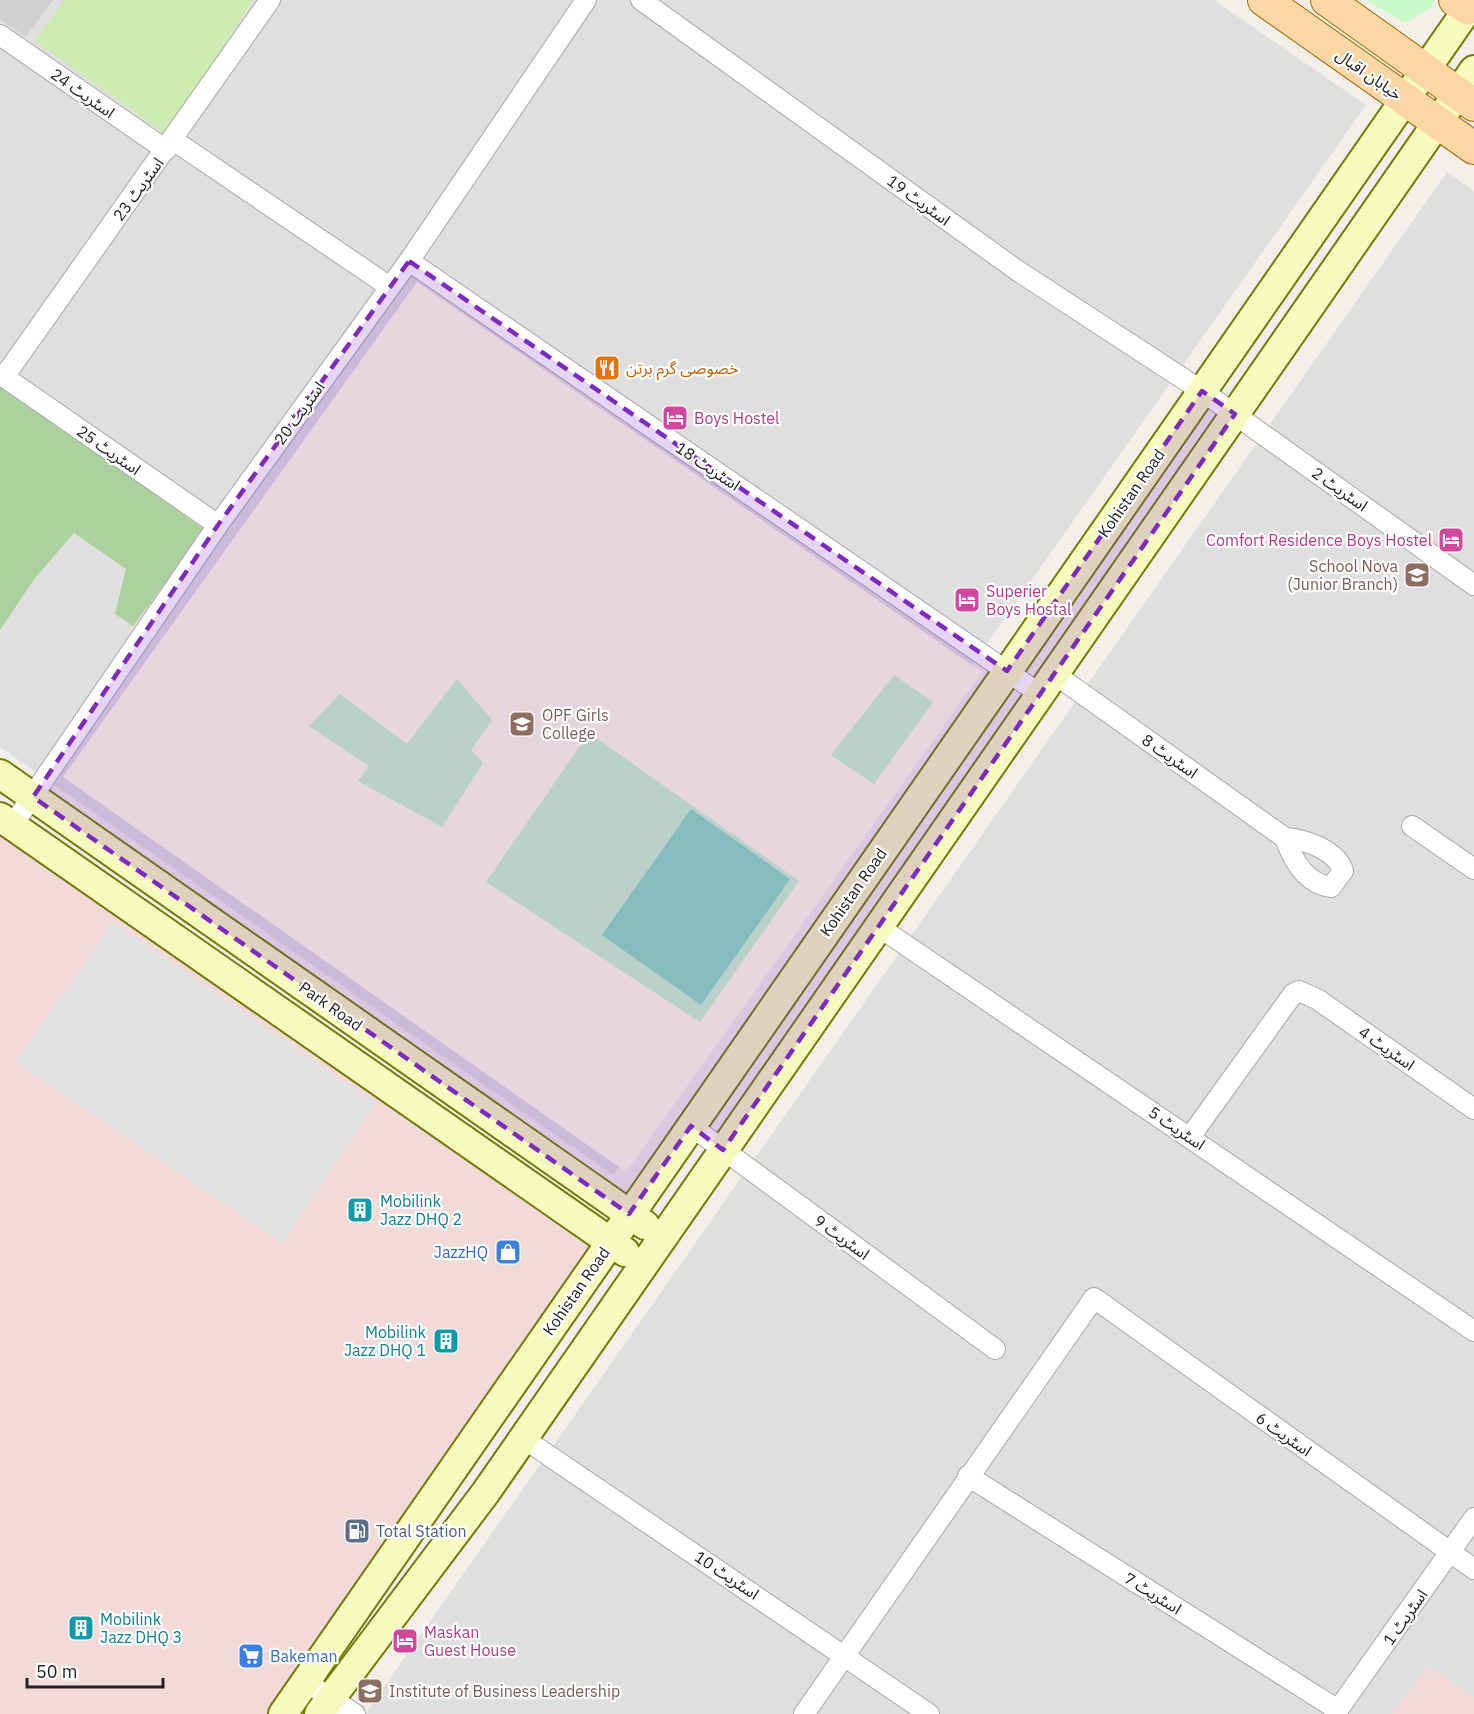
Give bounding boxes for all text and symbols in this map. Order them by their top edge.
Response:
street label: خیابان اقبال [1332,44,1406,105]
street label: اسٹریٹ 24 [47,64,119,122]
street label: اسٹریٹ 23 [108,153,168,225]
street label: اسٹریٹ 19 [883,170,955,230]
restaurant icon: خصوصی گرم برتن [592,353,622,383]
place label: خصوصی گرم برتن [626,358,739,381]
street label: اسٹریٹ 20 [269,377,329,449]
hotel icon: Boys Hostel [660,403,690,433]
place label: Boys Hostel [694,408,779,428]
street label: اسٹریٹ 25 [73,421,145,479]
street label: اسٹریٹ 18 [672,437,744,495]
street label: Kohistan Road [1093,445,1169,541]
street label: اسٹریٹ 2 [1308,462,1372,516]
hotel icon: Comfort Residence Boys Hostel [1436,525,1466,555]
place label: Comfort Residence Boys Hostel [1206,530,1432,550]
place label: School Nova (Junior Branch) [1287,556,1398,594]
school or university icon: School Nova (Junior Branch) [1402,560,1432,590]
place label: Superier Boys Hostal [986,581,1071,619]
hotel icon: Superier Boys Hostal [952,585,982,615]
place label: OPF Girls College [542,705,609,743]
school or university icon: OPF Girls College [507,709,537,739]
street label: اسٹریٹ 8 [1138,729,1202,783]
street label: Kohistan Road [815,844,891,940]
street label: Park Road [295,977,367,1035]
street label: اسٹریٹ 4 [1355,1021,1419,1075]
street label: اسٹریٹ 5 [1145,1102,1209,1154]
place label: Mobilink Jazz DHQ 2 [380,1191,462,1229]
building icon: Mobilink Jazz DHQ 2 [345,1195,375,1225]
street label: اسٹریٹ 9 [810,1210,874,1264]
shop icon: JazzHQ [493,1237,523,1267]
place label: JazzHQ [434,1242,488,1262]
street label: Kohistan Road [538,1243,614,1339]
place label: Mobilink Jazz DHQ 1 [344,1322,427,1360]
building icon: Mobilink Jazz DHQ 1 [431,1326,461,1356]
street label: اسٹریٹ 6 [1252,1407,1316,1461]
fuel station icon: Total Station [342,1516,372,1546]
place label: Total Station [376,1521,466,1541]
street label: اسٹریٹ 10 [691,1546,763,1604]
street label: اسٹریٹ 7 [1121,1568,1185,1618]
street label: اسٹریٹ 1 [1378,1585,1432,1649]
place label: Mobilink Jazz DHQ 3 [100,1609,182,1647]
building icon: Mobilink Jazz DHQ 3 [66,1613,96,1643]
place label: Maskan Guest House [424,1622,516,1660]
hotel icon: Maskan Guest House [390,1626,420,1656]
supermarket icon: Bakeman [236,1641,266,1671]
place label: Bakeman [270,1646,338,1666]
scale bar [27,1651,164,1689]
text: 50 m [36,1660,78,1683]
school or university icon: Institute of Business Leadership [355,1676,385,1706]
place label: Institute of Business Leadership [389,1681,620,1701]

